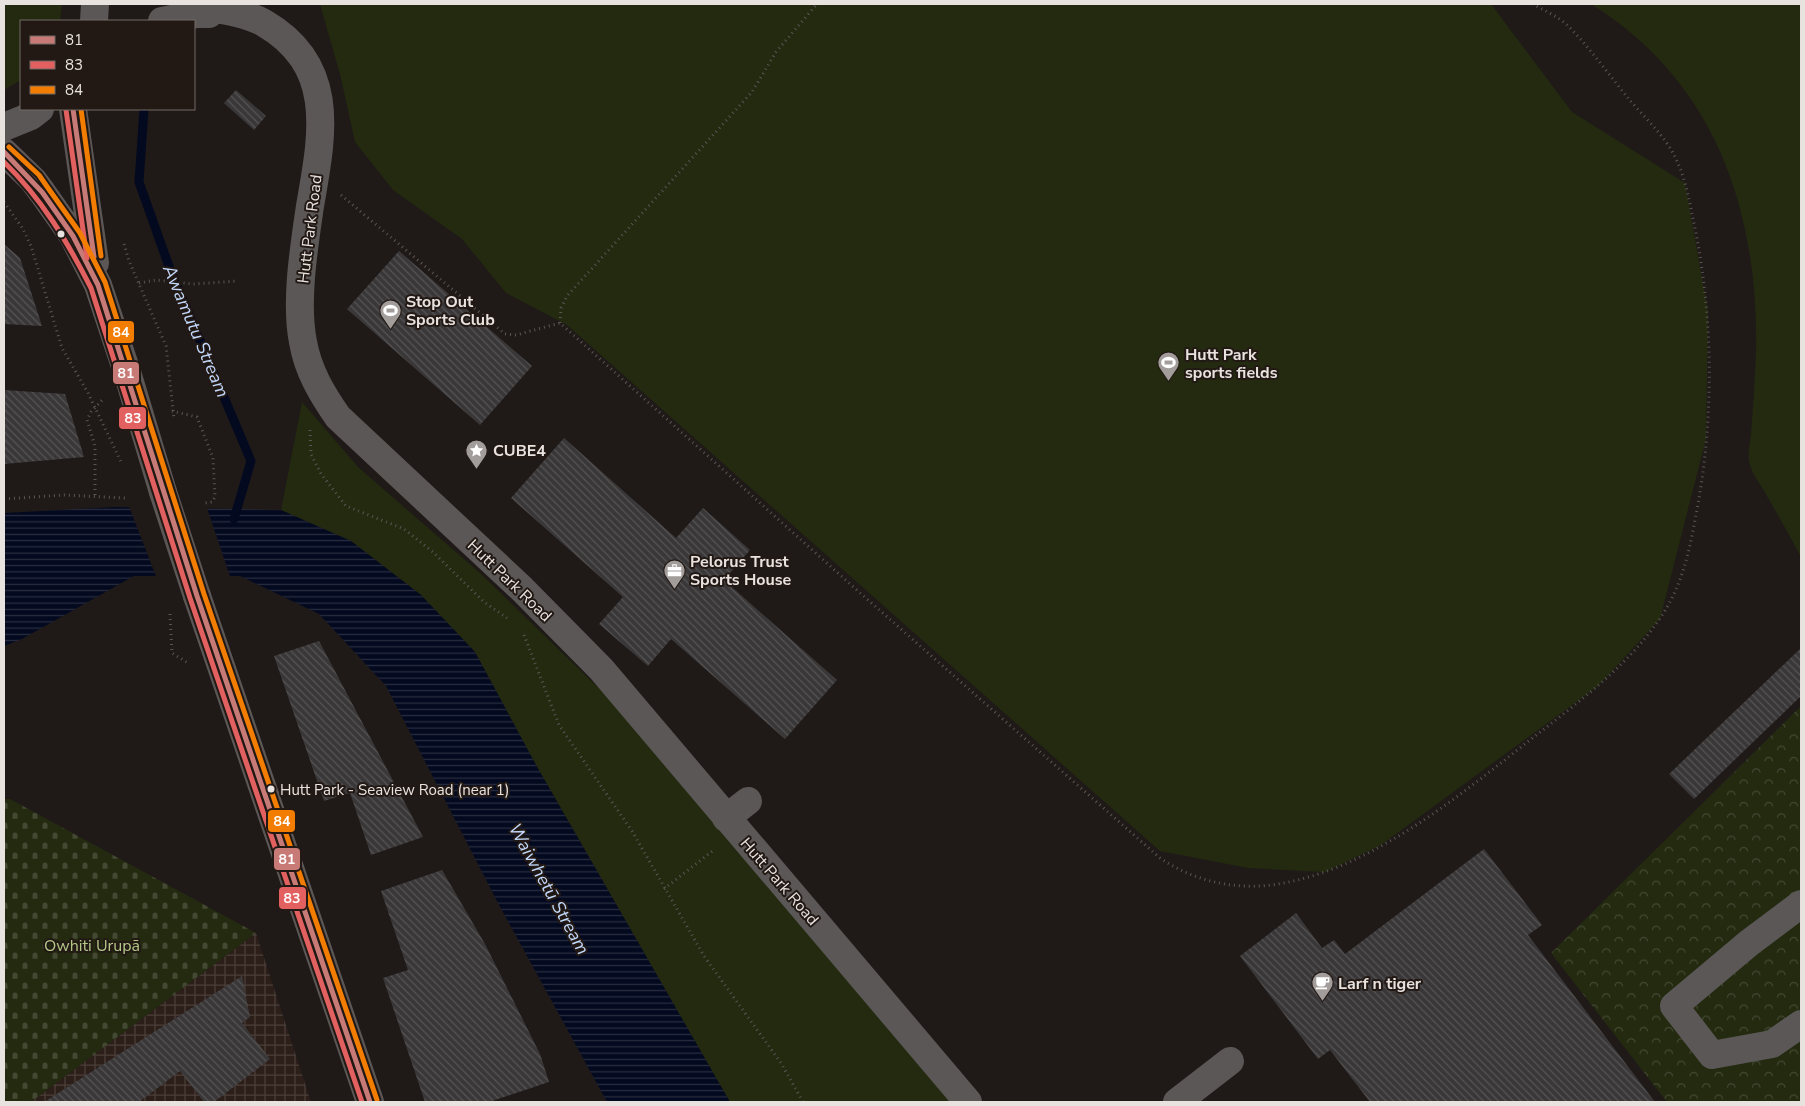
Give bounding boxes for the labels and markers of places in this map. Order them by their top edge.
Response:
unlabelled marker [56,229,66,239]
place label: Stop Out Sports Club [406,291,495,331]
sports icon: Stop Out Sports Club [378,298,402,329]
place label: Hutt Park sports fields [1185,344,1278,384]
sports icon: Hutt Park sports fields [1157,351,1181,382]
place icon: CUBE4 [465,438,489,469]
place label: CUBE4 [493,440,546,462]
place label: Pelorus Trust Sports House [690,551,792,591]
office icon: Pelorus Trust Sports House [662,558,686,589]
place label: Hutt Park - Seaview Road (near 1) [280,780,510,800]
marker: Hutt Park - Seaview Road (near 1) [266,784,276,794]
cafe icon: Larf n tiger [1310,971,1334,1002]
place label: Larf n tiger [1338,973,1422,995]

